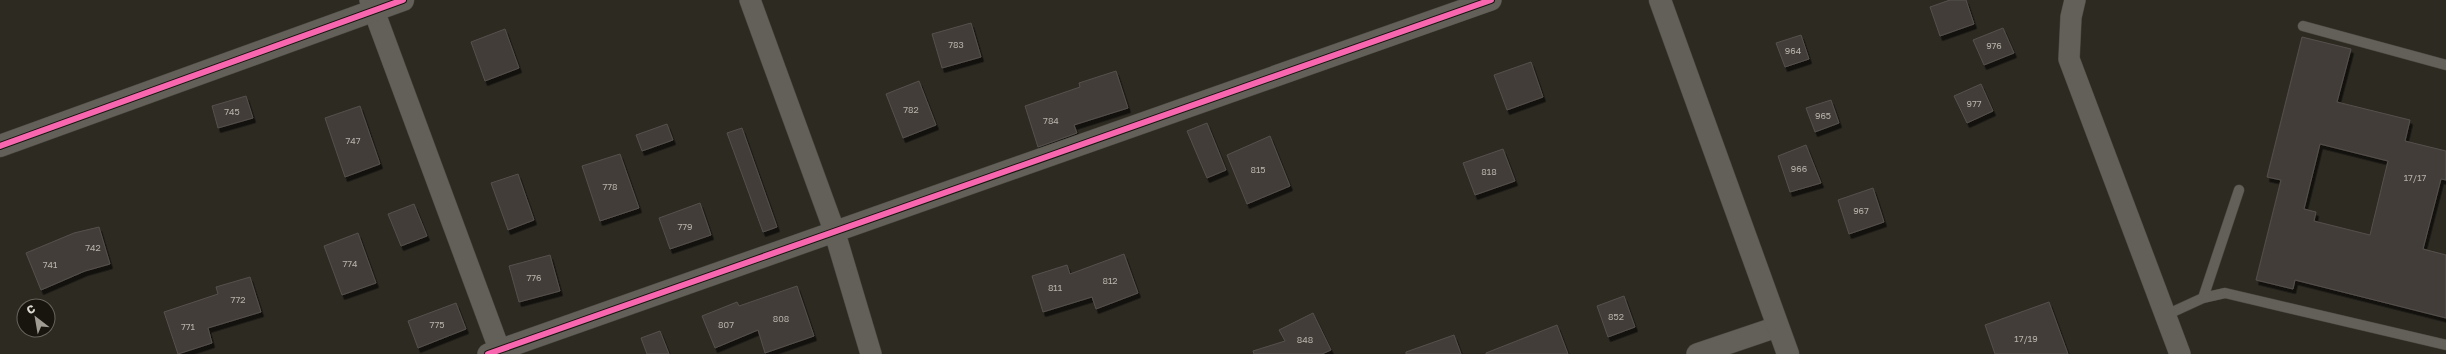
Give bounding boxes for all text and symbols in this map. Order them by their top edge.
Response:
house number: 783 [948,39,964,50]
house number: 976 [1986,40,2002,51]
house number: 964 [1785,45,1802,56]
house number: 977 [1967,98,1982,109]
house number: 782 [903,104,919,115]
house number: 745 [224,106,240,117]
house number: 965 [1815,110,1831,121]
house number: 784 [1043,115,1059,126]
house number: 747 [345,135,361,146]
house number: 966 [1791,163,1807,174]
house number: 815 [1250,164,1266,175]
house number: 818 [1481,166,1497,177]
house number: 17/17 [2404,172,2427,183]
house number: 778 [602,181,618,192]
house number: 967 [1853,205,1869,216]
house number: 779 [678,221,693,232]
house number: 742 [85,242,101,253]
house number: 774 [342,258,358,269]
house number: 741 [43,259,58,270]
house number: 776 [527,272,542,283]
house number: 812 [1102,275,1118,286]
house number: 811 [1048,282,1063,293]
house number: 772 [231,294,245,305]
north arrow [16,298,56,338]
text: С [24,301,37,317]
house number: 852 [1608,311,1624,322]
house number: 808 [773,313,789,324]
house number: 775 [430,319,444,330]
house number: 807 [718,319,734,330]
house number: 771 [181,321,196,332]
house number: 17/19 [2014,333,2038,344]
house number: 848 [1297,334,1313,345]

